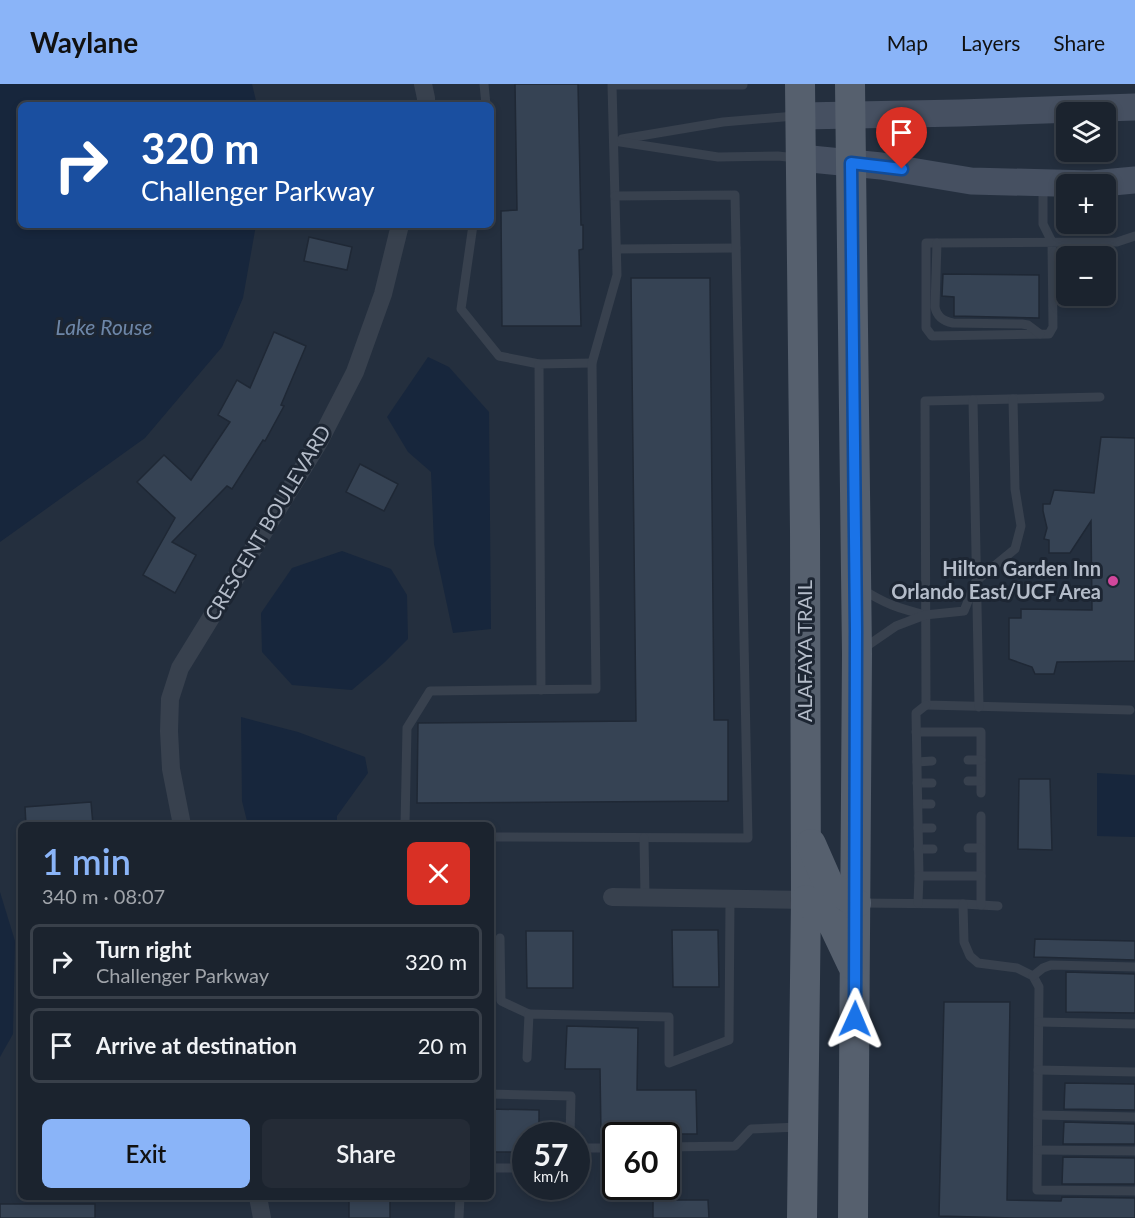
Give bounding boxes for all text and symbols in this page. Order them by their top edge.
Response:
text: Waylane [30,25,138,59]
text: Map [887,30,928,55]
text: Layers [961,30,1020,55]
text: Share [1053,30,1105,55]
map controls [1056,102,1116,306]
button: layers [1056,102,1116,162]
pin [876,107,927,169]
icon: arrive [885,116,918,149]
text: 320 m [141,123,259,173]
icon: right [42,126,120,204]
text: Challenger Parkway [141,174,375,207]
button: + [1056,174,1116,234]
button: − [1056,246,1116,306]
water label: Lake Rouse [56,314,152,339]
street label: CRESCENT BOULEVARD [199,420,335,625]
place label: Hilton Garden Inn Orlando East/UCF Area [891,556,1101,603]
marker: Hilton Garden Inn Orlando East/UCF Area [1106,574,1120,588]
street label: ALAFAYA TRAIL [792,580,816,722]
text: 1 min [42,839,131,883]
button: close [407,842,470,905]
text: 340 m · 08:07 [42,884,165,908]
text: Turn right [96,936,191,963]
icon: right [45,945,78,978]
text: 320 m [405,948,467,975]
text: Challenger Parkway [96,963,269,987]
position arrow [823,987,887,1051]
icon: arrive [45,1029,78,1062]
text: Arrive at destination [96,1032,297,1059]
text: 20 m [418,1032,467,1059]
button: Exit [42,1119,250,1188]
button: Share [262,1119,470,1188]
speed limit sign: 60 [602,1122,680,1200]
text: 57 [534,1136,568,1172]
text: km/h [533,1167,569,1185]

